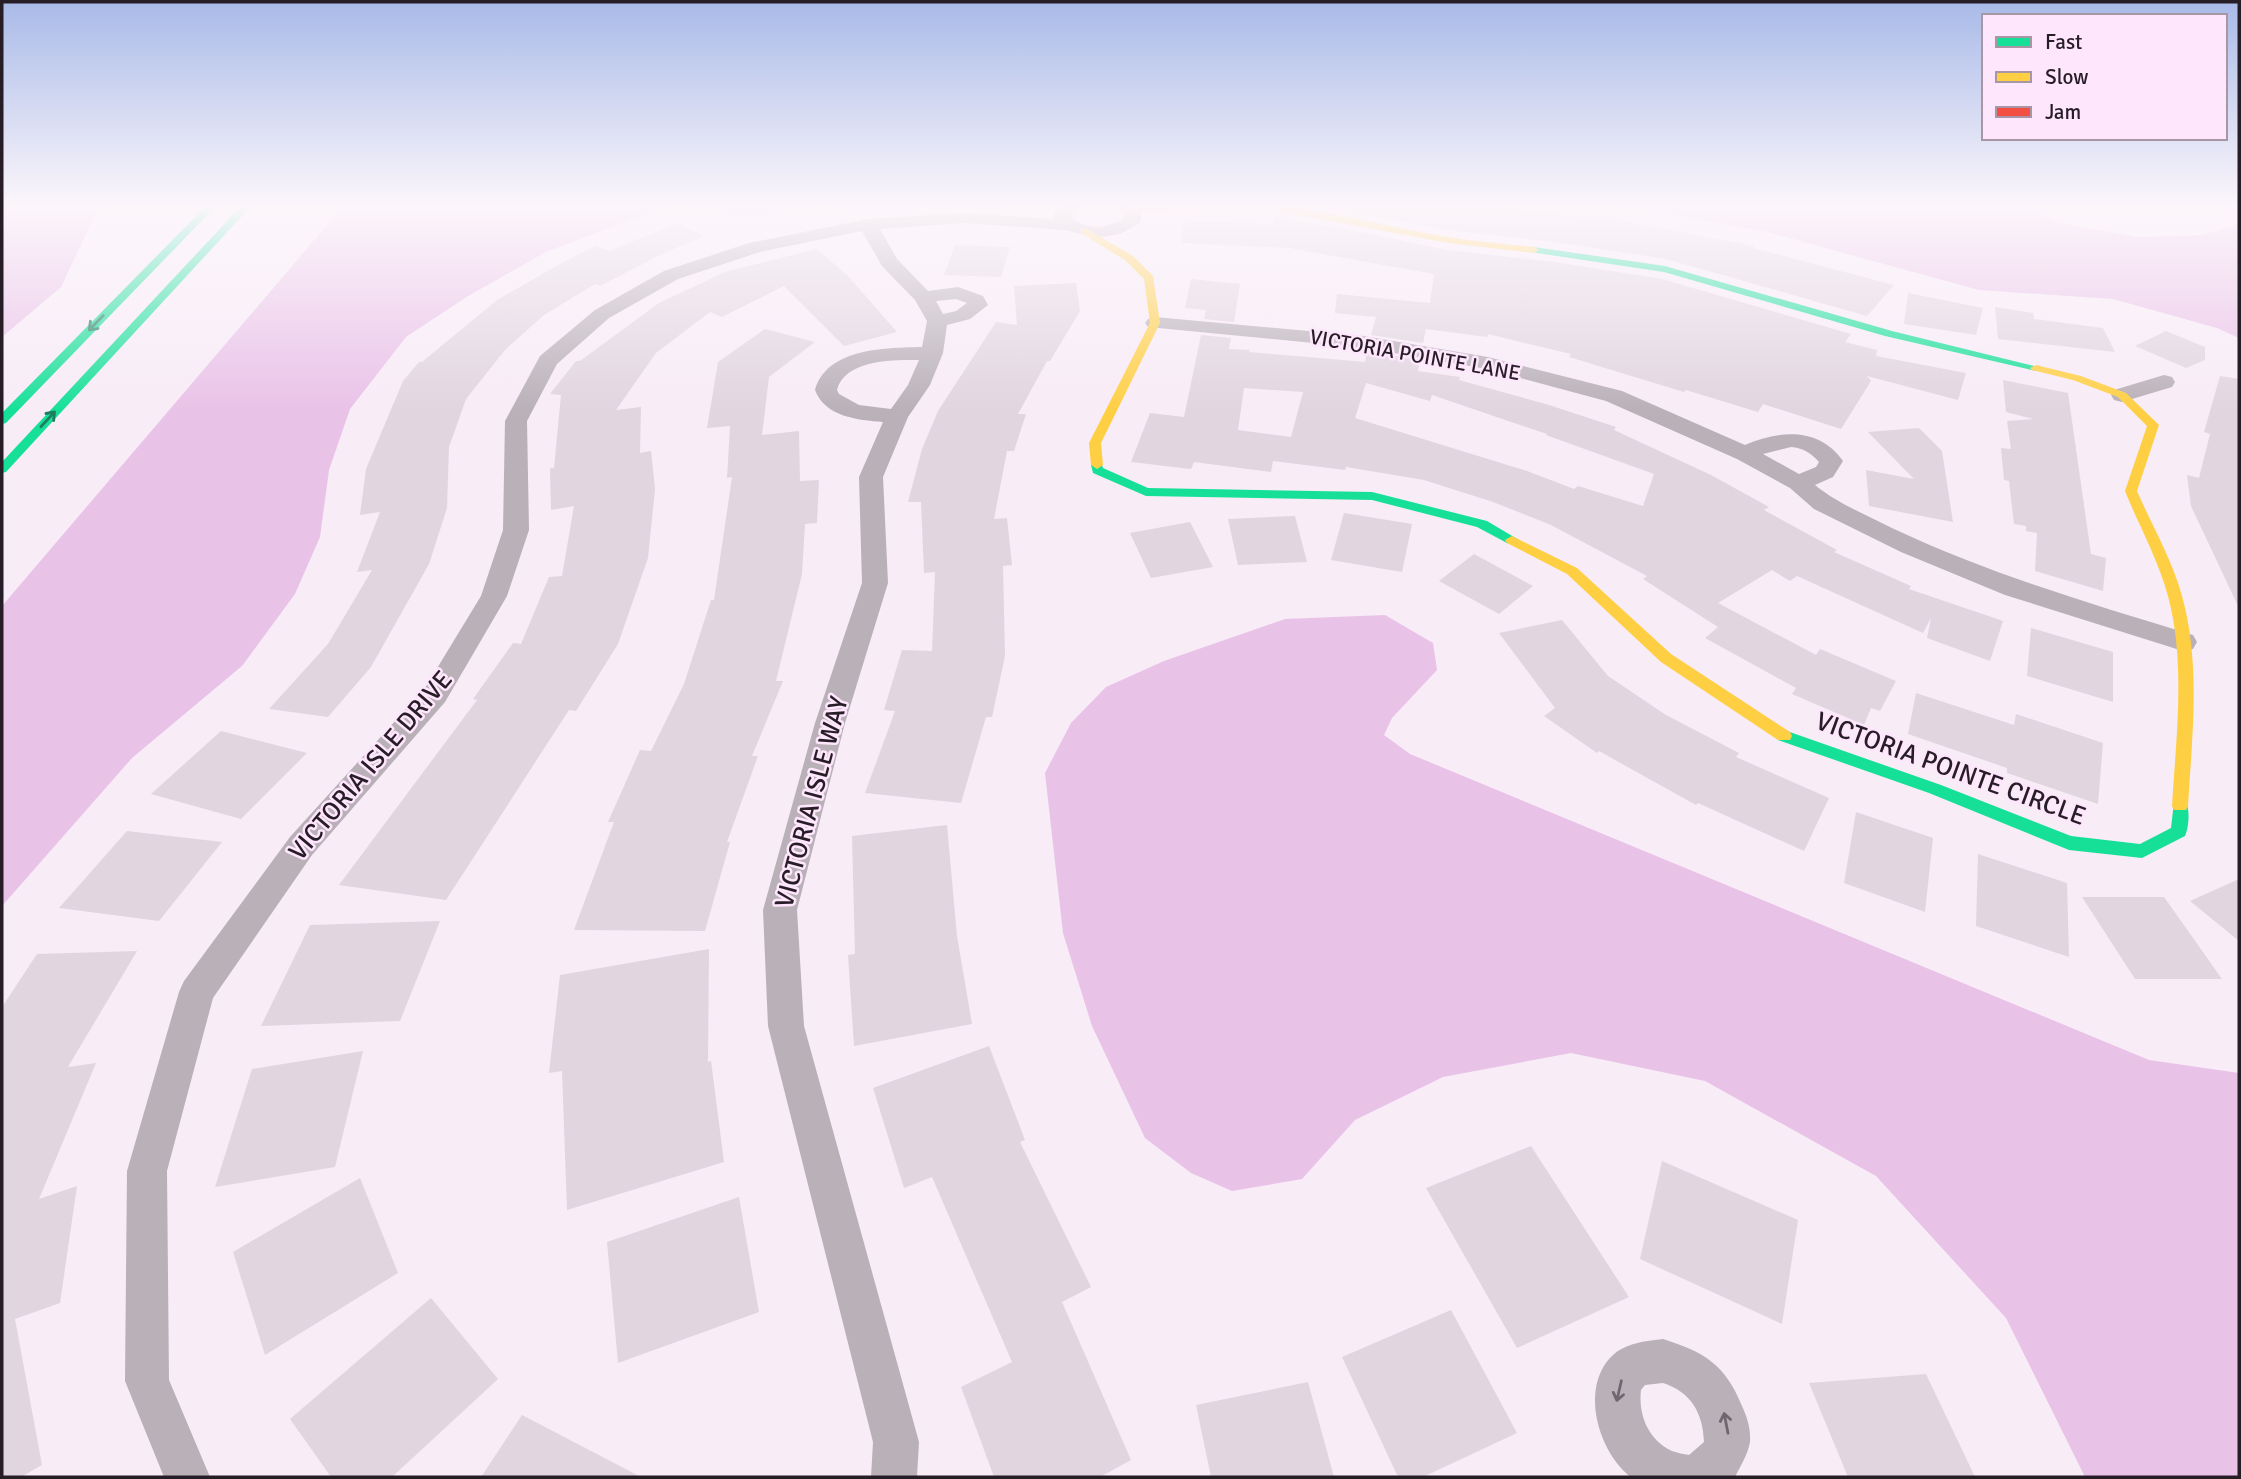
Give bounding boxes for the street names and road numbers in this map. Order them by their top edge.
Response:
street label: VICTORIA POINTE LANE [1308,324,1522,386]
street label: VICTORIA ISLE DRIVE [282,664,459,867]
street label: VICTORIA ISLE WAY [768,693,856,911]
street label: VICTORIA POINTE CIRCLE [1811,705,2090,833]

